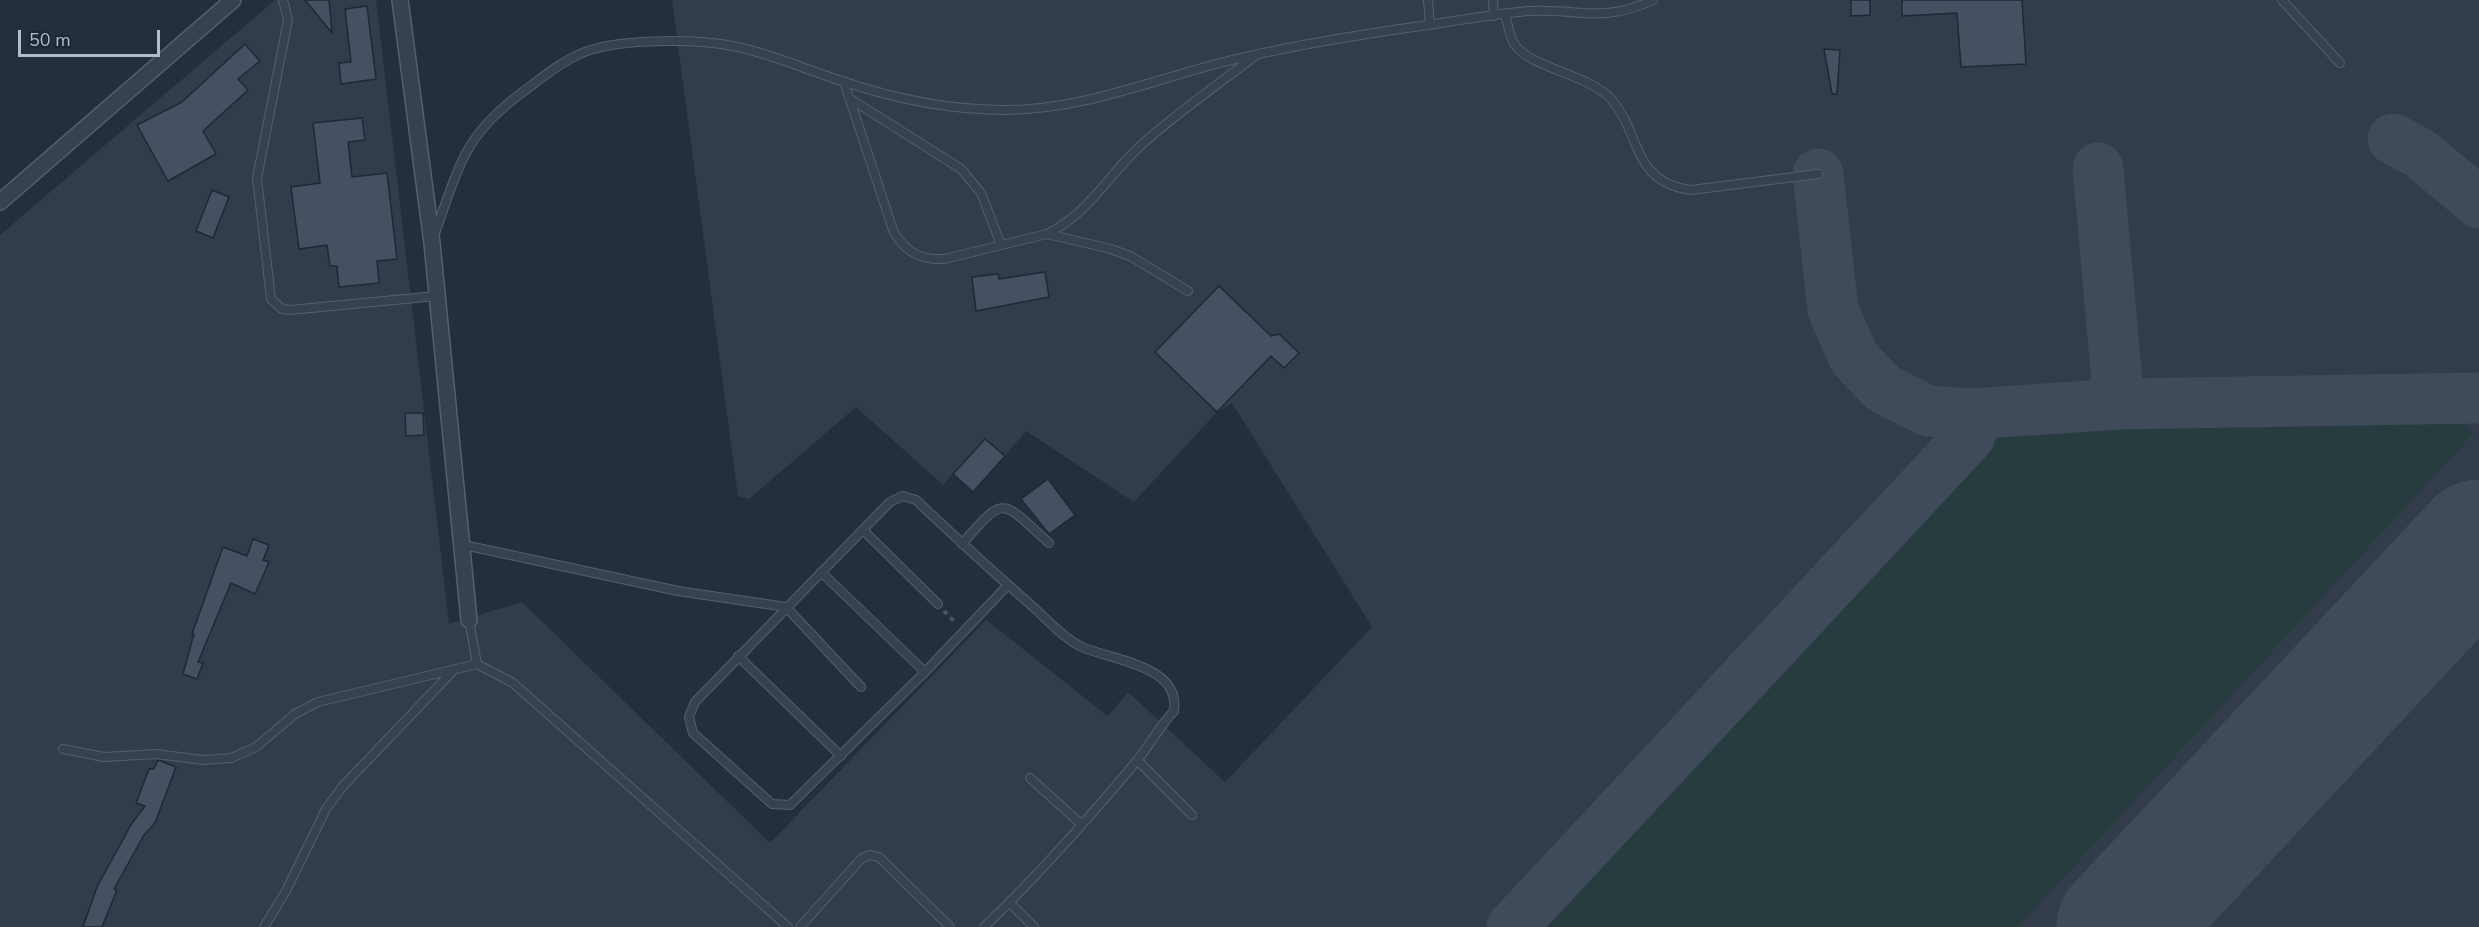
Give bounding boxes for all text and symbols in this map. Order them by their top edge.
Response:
scale bar [21,18,164,56]
text: 50 m [29,28,71,52]

